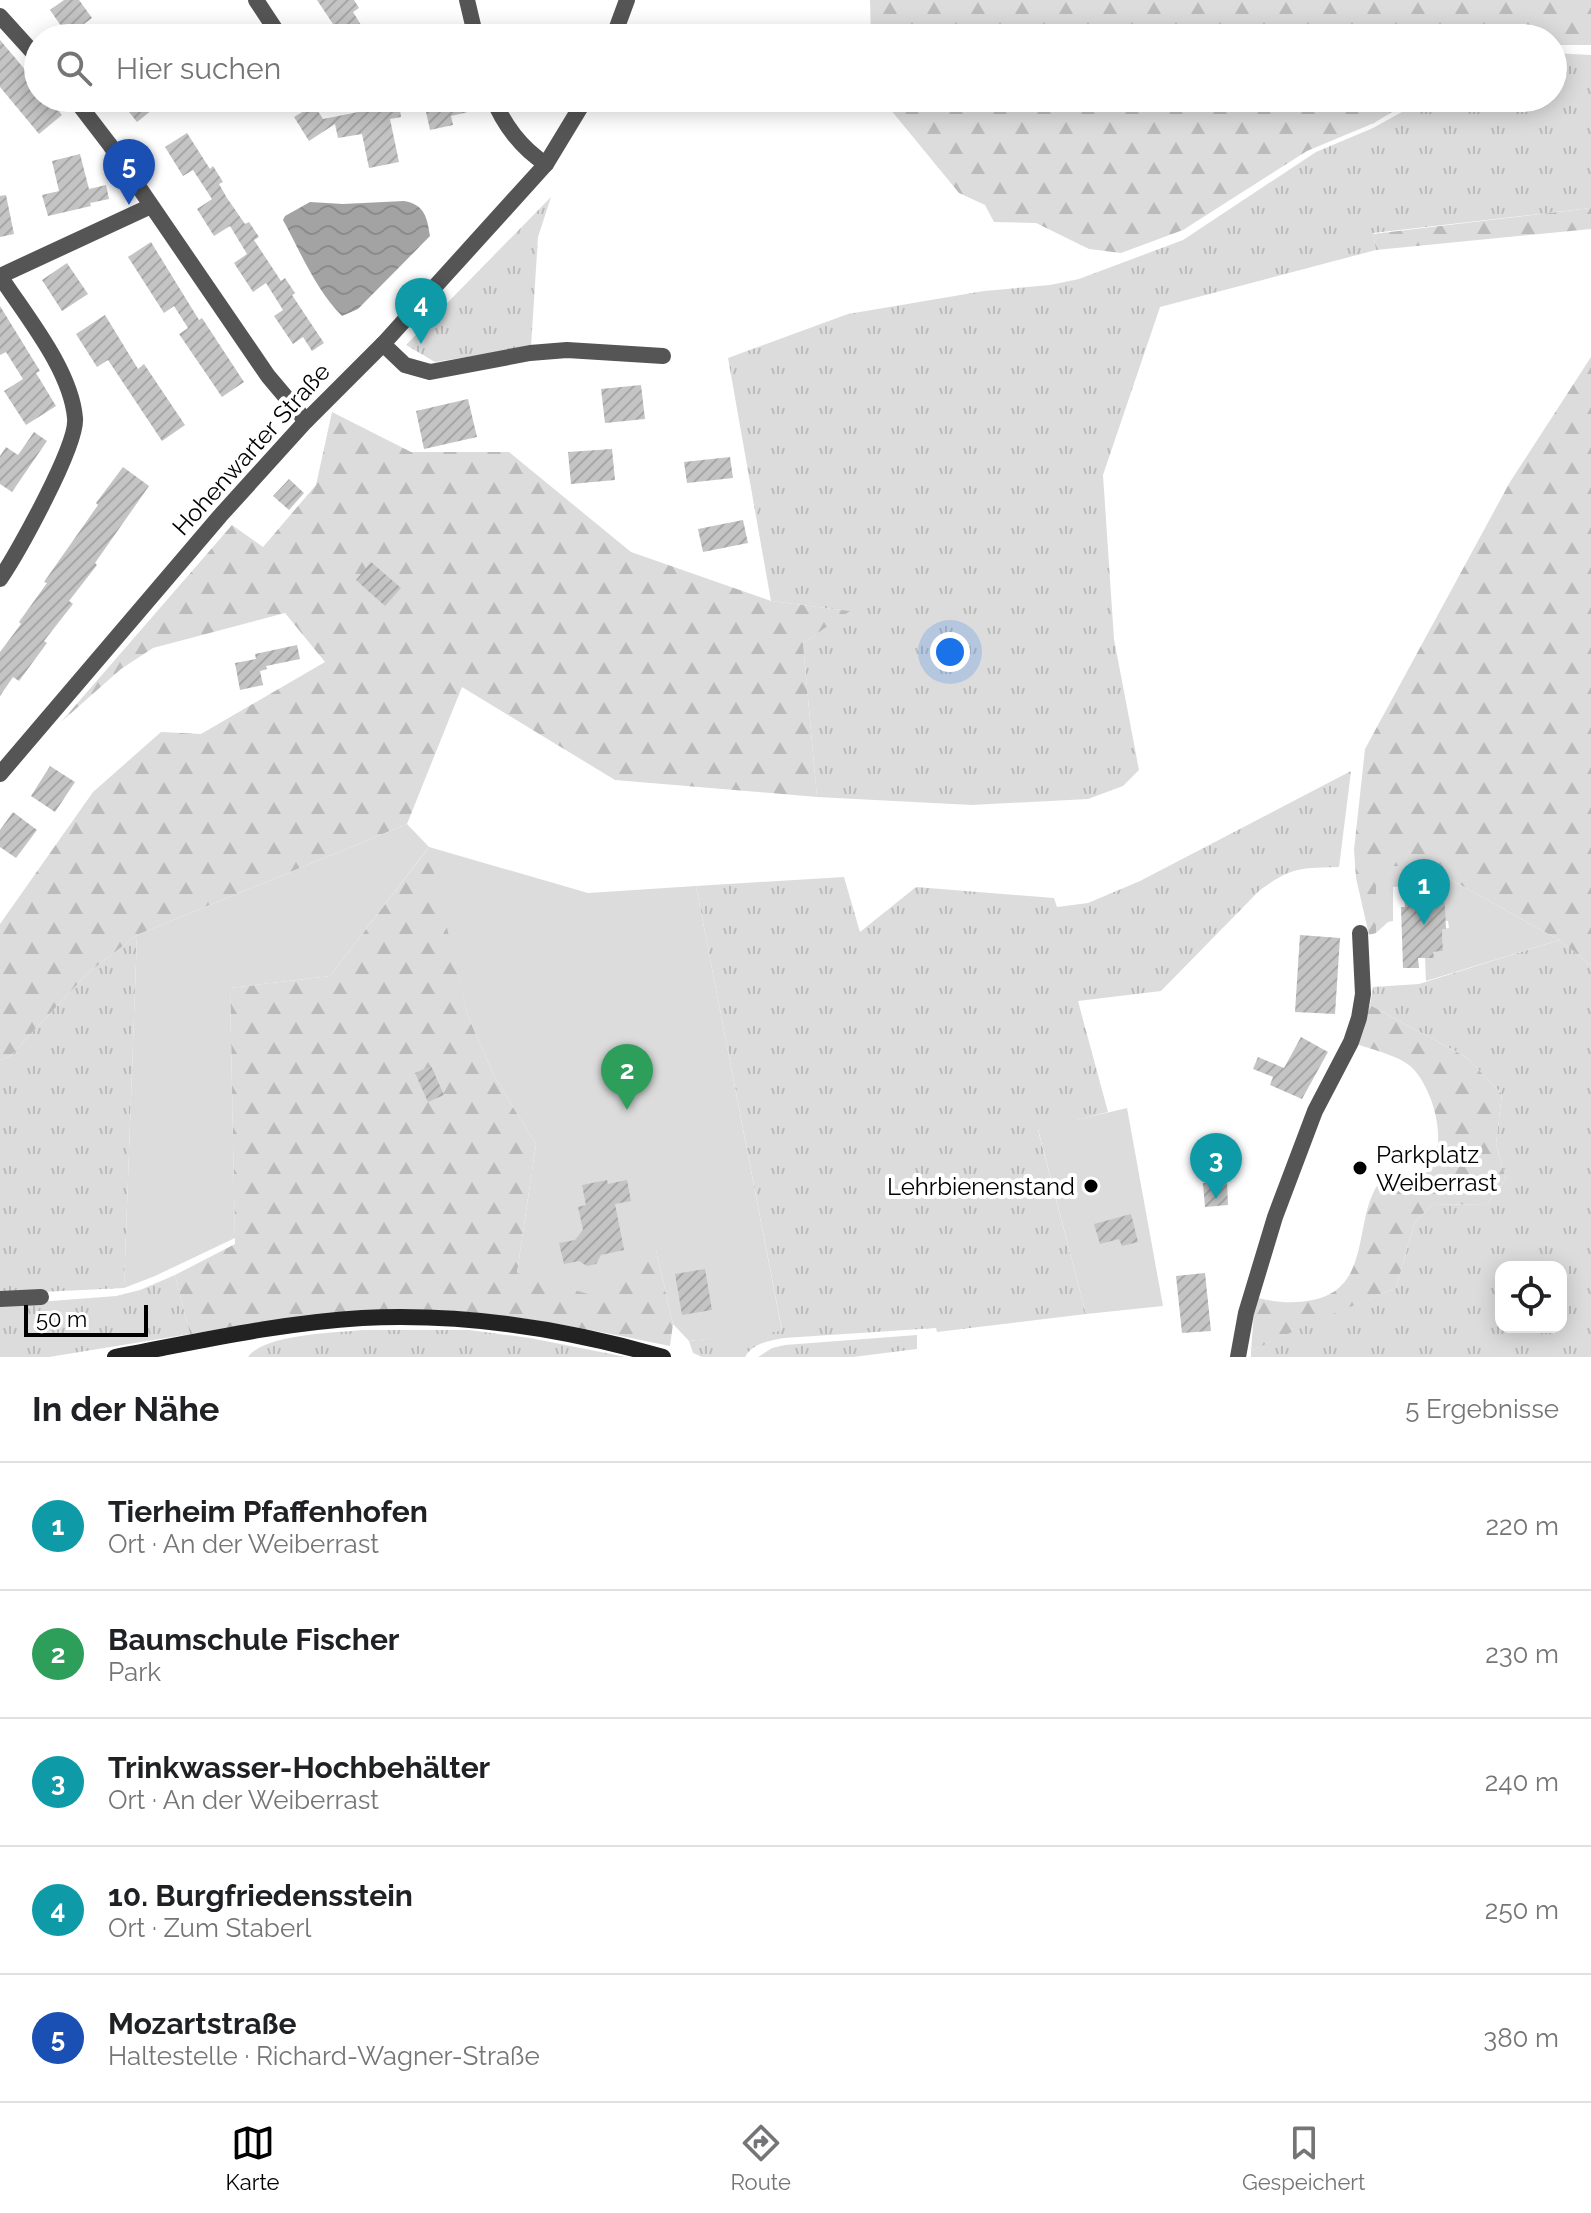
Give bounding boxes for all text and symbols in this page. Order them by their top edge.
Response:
search box [24,24,1567,112]
icon: search [52,46,96,90]
text: Hier suchen [116,51,281,86]
pin: 5 [103,139,155,205]
pin: 4 [395,278,447,344]
street label: Hohenwarter Straße [166,357,336,541]
your location [930,632,970,672]
pin: 1 [1398,859,1450,925]
pin: 2 [601,1044,653,1110]
pin: 3 [1190,1133,1242,1199]
place label: Parkplatz Weiberrast [1376,1140,1497,1197]
marker: Parkplatz Weiberrast [1351,1159,1369,1177]
place label: Lehrbienenstand [887,1172,1075,1201]
marker: Lehrbienenstand [1082,1177,1100,1195]
map controls [1495,1261,1567,1333]
button: locate [1495,1261,1567,1333]
scale bar [24,1301,148,1337]
text: 50 m [36,1306,87,1332]
text: In der Nähe [32,1389,219,1429]
text: 5 Ergebnisse [1405,1394,1559,1424]
text: Tierheim Pfaffenhofen [108,1494,428,1529]
text: 1 [52,1511,64,1541]
text: 220 m [1485,1511,1559,1541]
text: Ort · An der Weiberrast [108,1529,379,1559]
text: Baumschule Fischer [108,1622,399,1657]
text: 2 [51,1639,65,1669]
text: 230 m [1485,1639,1559,1669]
text: Park [108,1657,161,1687]
text: Trinkwasser-Hochbehälter [108,1750,490,1785]
text: 3 [51,1767,65,1797]
text: 240 m [1485,1767,1559,1797]
text: Ort · An der Weiberrast [108,1785,379,1815]
text: 10. Burgfriedensstein [108,1878,413,1913]
text: 4 [51,1895,65,1925]
text: 250 m [1485,1895,1559,1925]
text: Ort · Zum Staberl [108,1913,311,1943]
text: Mozartstraße [108,2006,296,2041]
text: 5 [51,2023,65,2053]
text: 380 m [1483,2023,1559,2053]
text: Haltestelle · Richard-Wagner-Straße [108,2041,540,2071]
tab: Karte [226,2121,280,2195]
tab: Route [731,2121,791,2195]
tab: Gespeichert [1242,2121,1365,2195]

